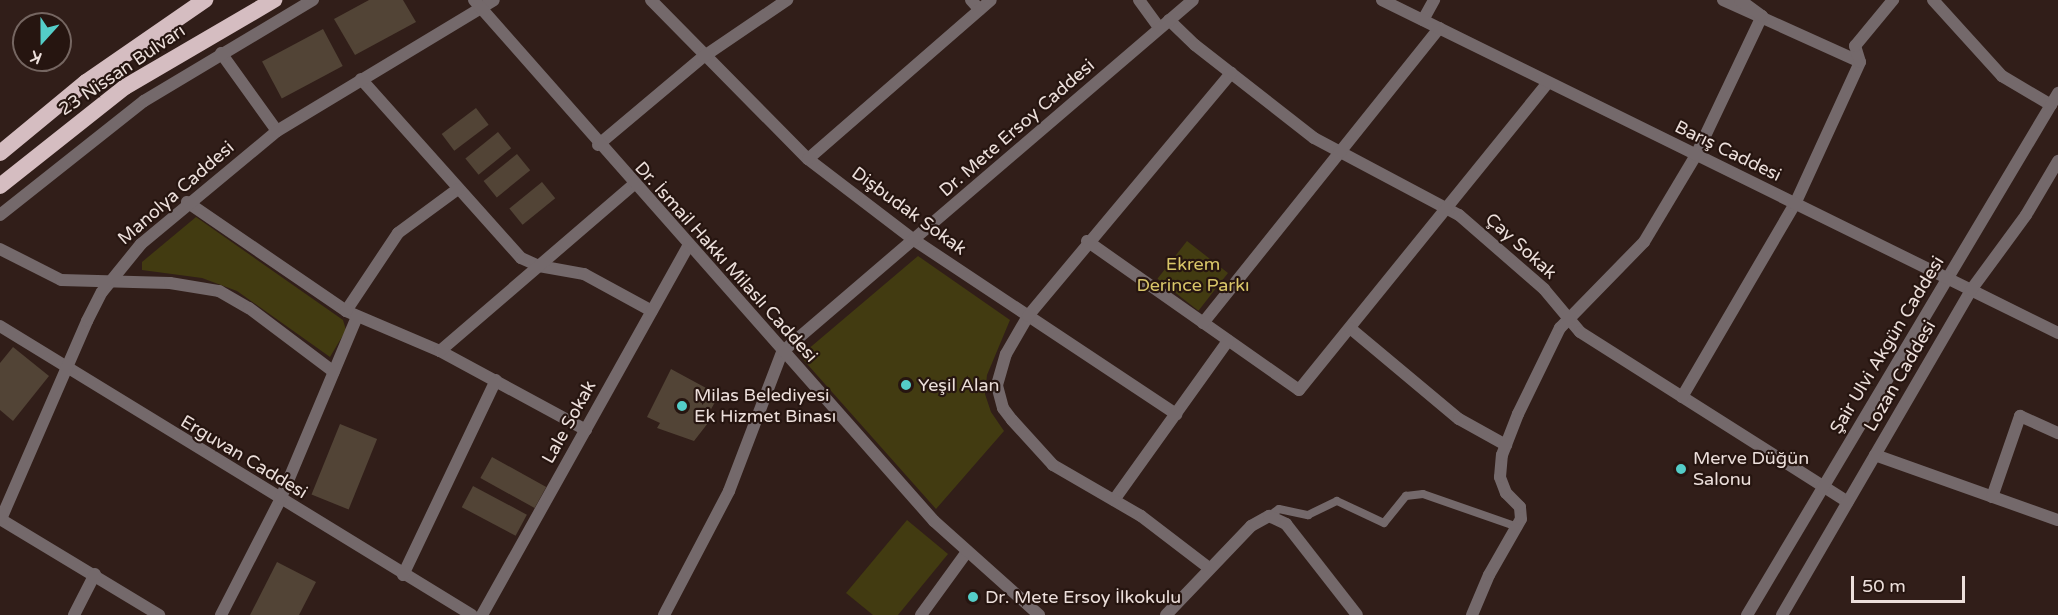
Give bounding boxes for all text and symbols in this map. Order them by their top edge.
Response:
north arrow [12,12,72,72]
street label: 23 Nissan Bulvarı [55,20,189,120]
text: K [28,46,45,68]
street label: Dr. Mete Ersoy Caddesi [935,55,1099,201]
street label: Barış Caddesi [1671,116,1785,186]
street label: Manolya Caddesi [113,137,239,249]
street label: Dr. İsmail Hakkı Milaslı Caddesi [630,157,822,367]
street label: Dişbudak Sokak [848,162,970,260]
street label: Çay Sokak [1481,208,1561,284]
street label: Şair Ulvi Akgün Caddesi [1825,252,1949,438]
park label: Ekrem Derince Parkı [1136,254,1250,296]
street label: Lozan Caddesi [1859,317,1941,435]
place label: Yeşil Alan [918,374,1000,396]
street label: Lale Sokak [537,377,601,467]
marker: Yeşil Alan [899,378,913,392]
place label: Milas Belediyesi Ek Hizmet Binası [694,385,836,428]
marker: Milas Belediyesi Ek Hizmet Binası [675,399,689,413]
street label: Erguvan Caddesi [177,411,311,503]
place label: Merve Düğün Salonu [1693,448,1809,490]
marker: Merve Düğün Salonu [1674,462,1688,476]
scale bar [1854,564,1968,602]
text: 50 m [1862,575,1906,597]
place label: Dr. Mete Ersoy İlkokulu [985,586,1181,608]
marker: Dr. Mete Ersoy İlkokulu [966,590,980,604]

